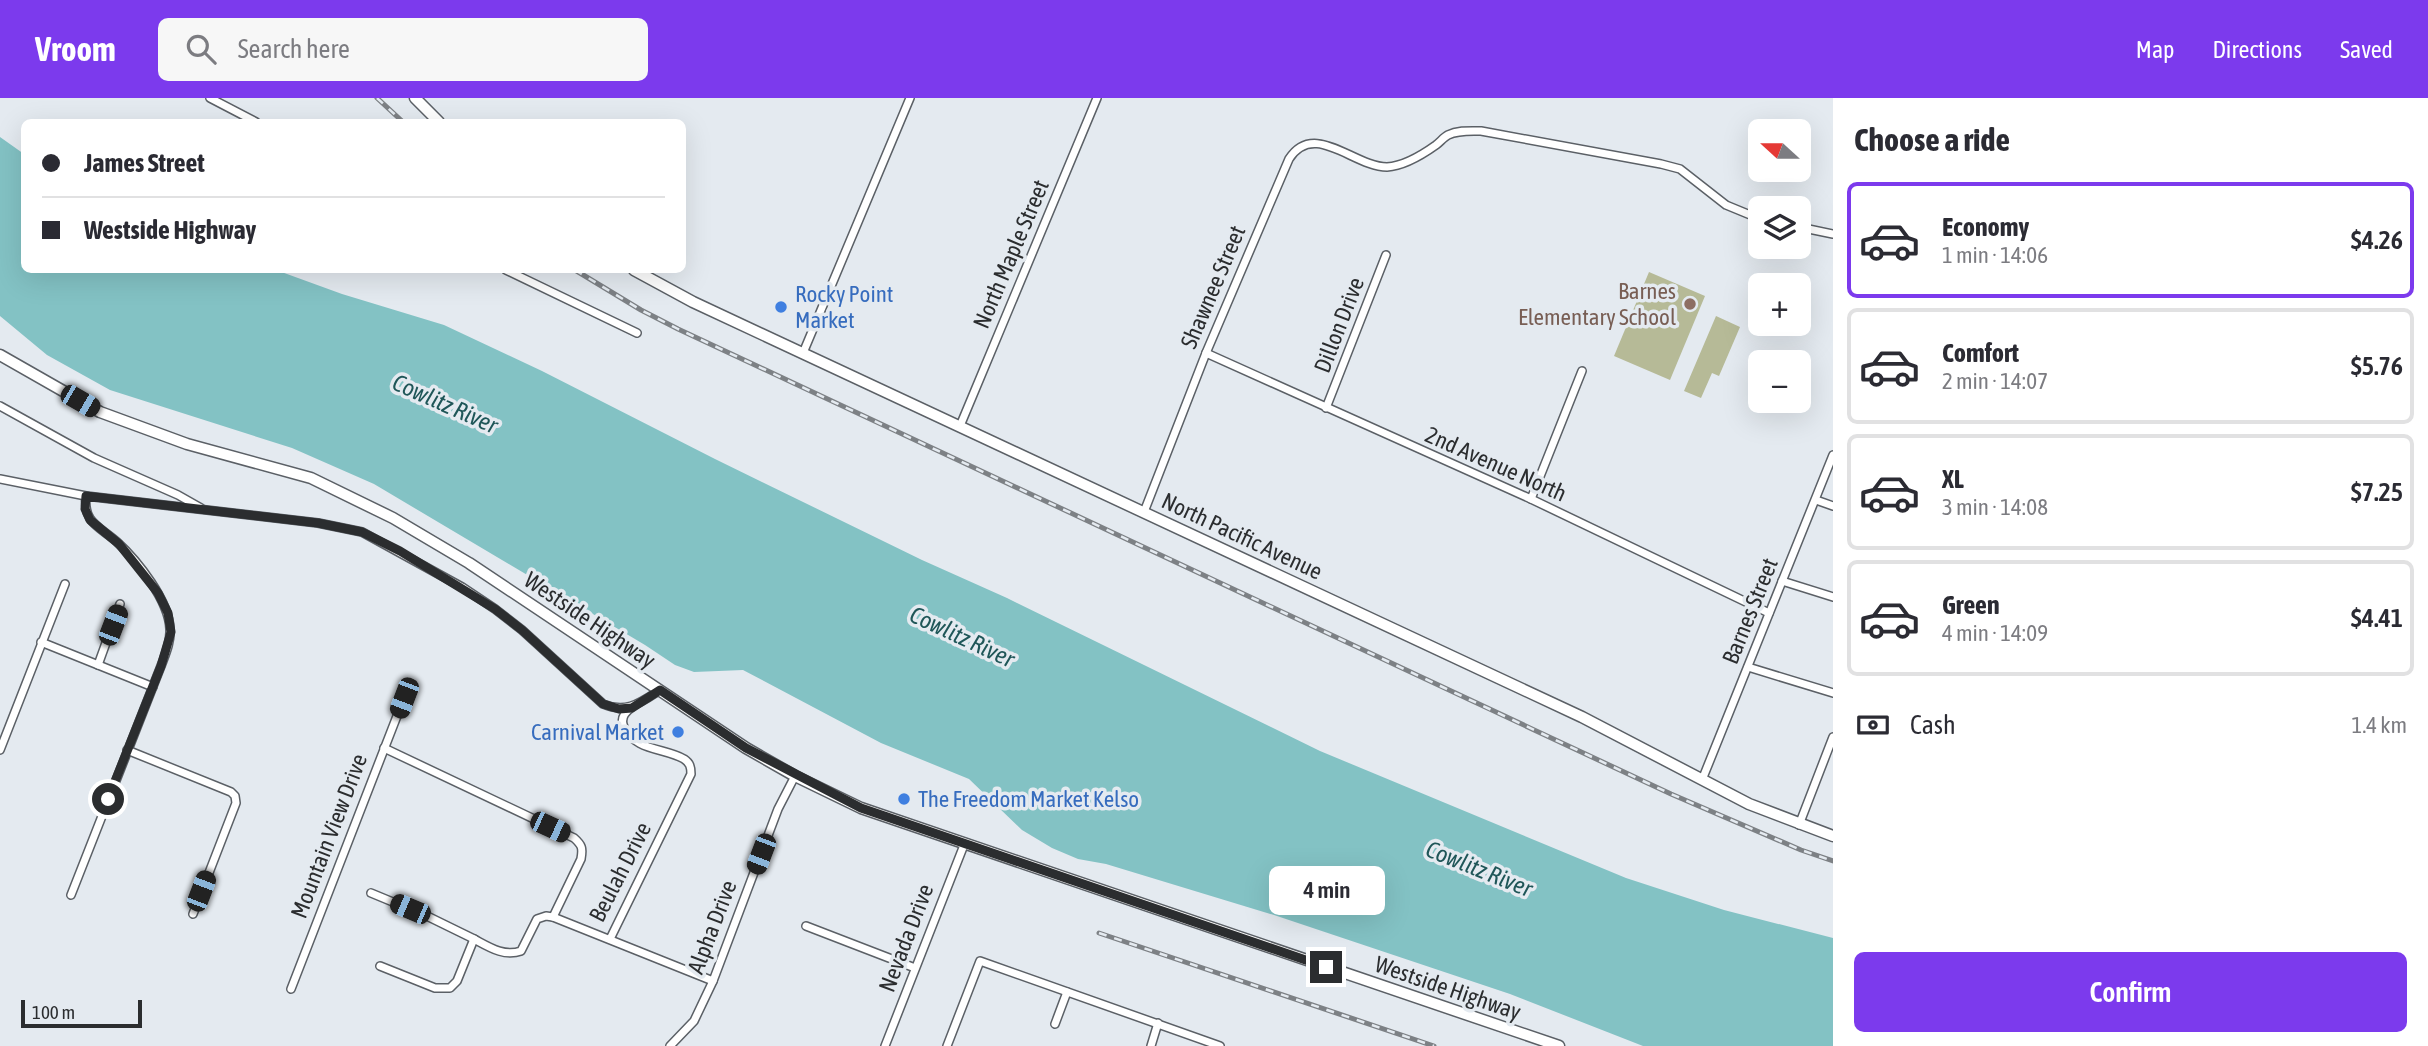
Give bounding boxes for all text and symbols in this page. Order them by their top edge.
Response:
search box [158,18,648,81]
text: Vroom [35,30,116,68]
icon: search [182,30,220,68]
text: Search here [238,34,350,64]
text: Map [2136,36,2174,63]
text: Directions [2212,36,2302,63]
text: Saved [2340,36,2393,63]
north arrow [1748,119,1811,182]
map controls [1748,119,1811,413]
text: Choose a ride [1854,121,2010,158]
text: James Street [84,148,205,178]
street label: North Maple Street [968,176,1054,332]
button: layers [1748,196,1811,259]
icon: car [1858,209,1921,272]
text: Economy [1942,212,2029,242]
text: Westside Highway [84,215,256,245]
street label: Shawnee Street [1175,222,1251,352]
text: $4.26 [2351,225,2403,255]
text: 1 min · 14:06 [1942,242,2048,268]
button: + [1748,273,1811,336]
street label: Dillon Drive [1309,274,1369,376]
place label: Barnes Elementary School [1518,278,1676,330]
place label: Rocky Point Market [795,281,894,333]
marker: Barnes Elementary School [1682,296,1698,312]
marker: Rocky Point Market [773,299,789,315]
icon: car [1858,335,1921,398]
text: Comfort [1942,338,2019,368]
button: − [1748,350,1811,413]
text: $5.76 [2351,351,2403,381]
water label: Cowlitz River [389,368,503,439]
text: 2 min · 14:07 [1942,368,2048,394]
car [57,381,104,421]
street label: 2nd Avenue North [1421,421,1571,507]
icon: car [1858,461,1921,524]
text: XL [1942,464,1964,494]
text: $7.25 [2351,477,2403,507]
street label: North Pacific Avenue [1158,487,1326,585]
text: 3 min · 14:08 [1942,494,2048,520]
street label: Barnes Street [1717,554,1783,668]
street label: Westside Highway [520,567,660,673]
icon: car [1858,587,1921,650]
text: Green [1942,590,2000,620]
water label: Cowlitz River [906,601,1020,673]
car [96,602,131,648]
text: $4.41 [2351,603,2403,633]
text: 4 min · 14:09 [1942,620,2048,646]
car [387,675,422,721]
icon: cash [1854,706,1892,744]
text: Cash [1910,710,1956,740]
text: 1.4 km [2351,712,2407,738]
place label: Carnival Market [531,719,664,745]
marker: Carnival Market [670,724,686,740]
street label: Mountain View Drive [286,750,372,922]
route start [92,783,124,815]
place label: The Freedom Market Kelso [918,786,1139,812]
marker: The Freedom Market Kelso [896,791,912,807]
car [527,809,574,845]
street label: Beulah Drive [584,818,656,926]
car [744,831,779,877]
water label: Cowlitz River [1422,835,1537,902]
callout: 4 min [1268,866,1384,914]
car [184,868,219,914]
street label: Alpha Drive [682,877,742,977]
text: 4 min [1304,877,1350,903]
street label: Nevada Drive [874,881,938,995]
car [387,891,434,927]
route end [1310,951,1342,983]
street label: Westside Highway [1372,951,1524,1025]
button: Confirm [1854,952,2407,1032]
scale bar [21,997,142,1029]
text: 100 m [32,1001,75,1023]

